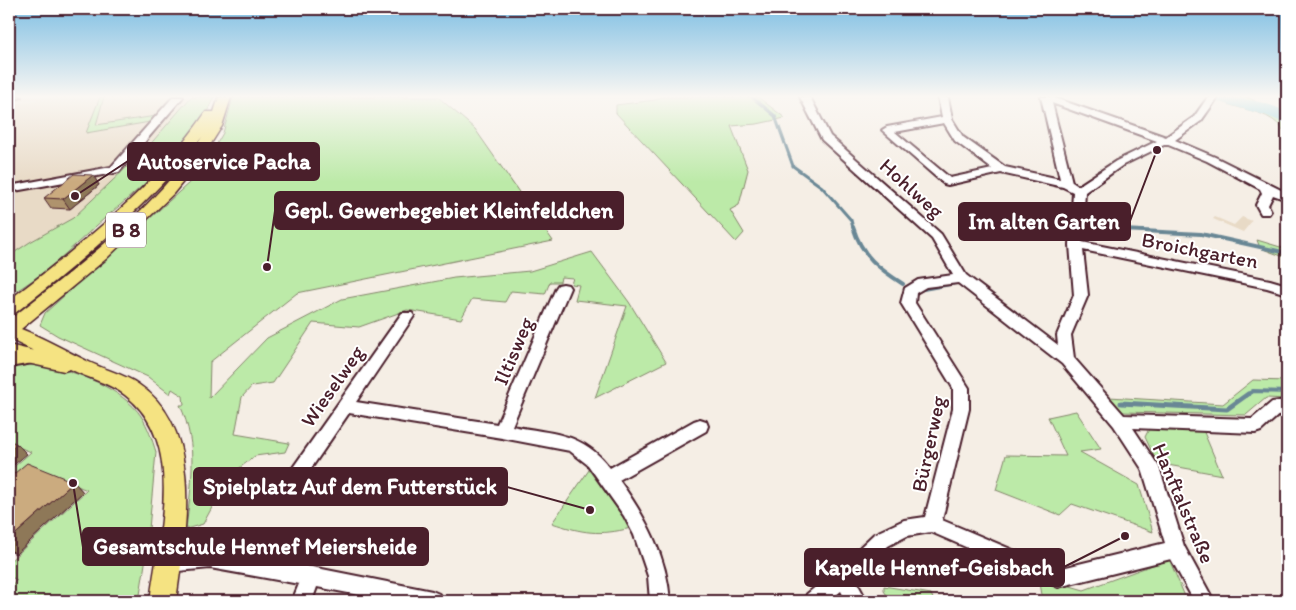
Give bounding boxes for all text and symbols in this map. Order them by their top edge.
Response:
callout: Autoservice Pacha [128,143,319,180]
text: Autoservice Pacha [136,148,311,175]
street label: Hohlweg [875,153,949,223]
callout: Gepl. Gewerbegebiet Kleinfeldchen [275,192,623,229]
text: Gepl. Gewerbegebiet Kleinfeldchen [285,197,614,224]
callout: Im alten Garten [959,203,1130,240]
text: Im alten Garten [968,208,1120,235]
road number: B 8 [106,212,146,248]
street label: Broichgarten [1140,226,1260,274]
street label: Iltisweg [488,313,539,389]
street label: Wieselweg [295,340,369,432]
street label: Bürgerweg [906,393,950,494]
street label: Hanftalstraße [1147,439,1221,567]
callout: Spielplatz Auf dem Futterstück [194,468,507,505]
text: Spielplatz Auf dem Futterstück [203,473,498,500]
callout: Gesamtschule Hennef Meiersheide [83,528,428,565]
text: Gesamtschule Hennef Meiersheide [93,533,417,560]
callout: Kapelle Hennef-Geisbach [805,549,1064,586]
text: Kapelle Hennef-Geisbach [815,554,1055,581]

